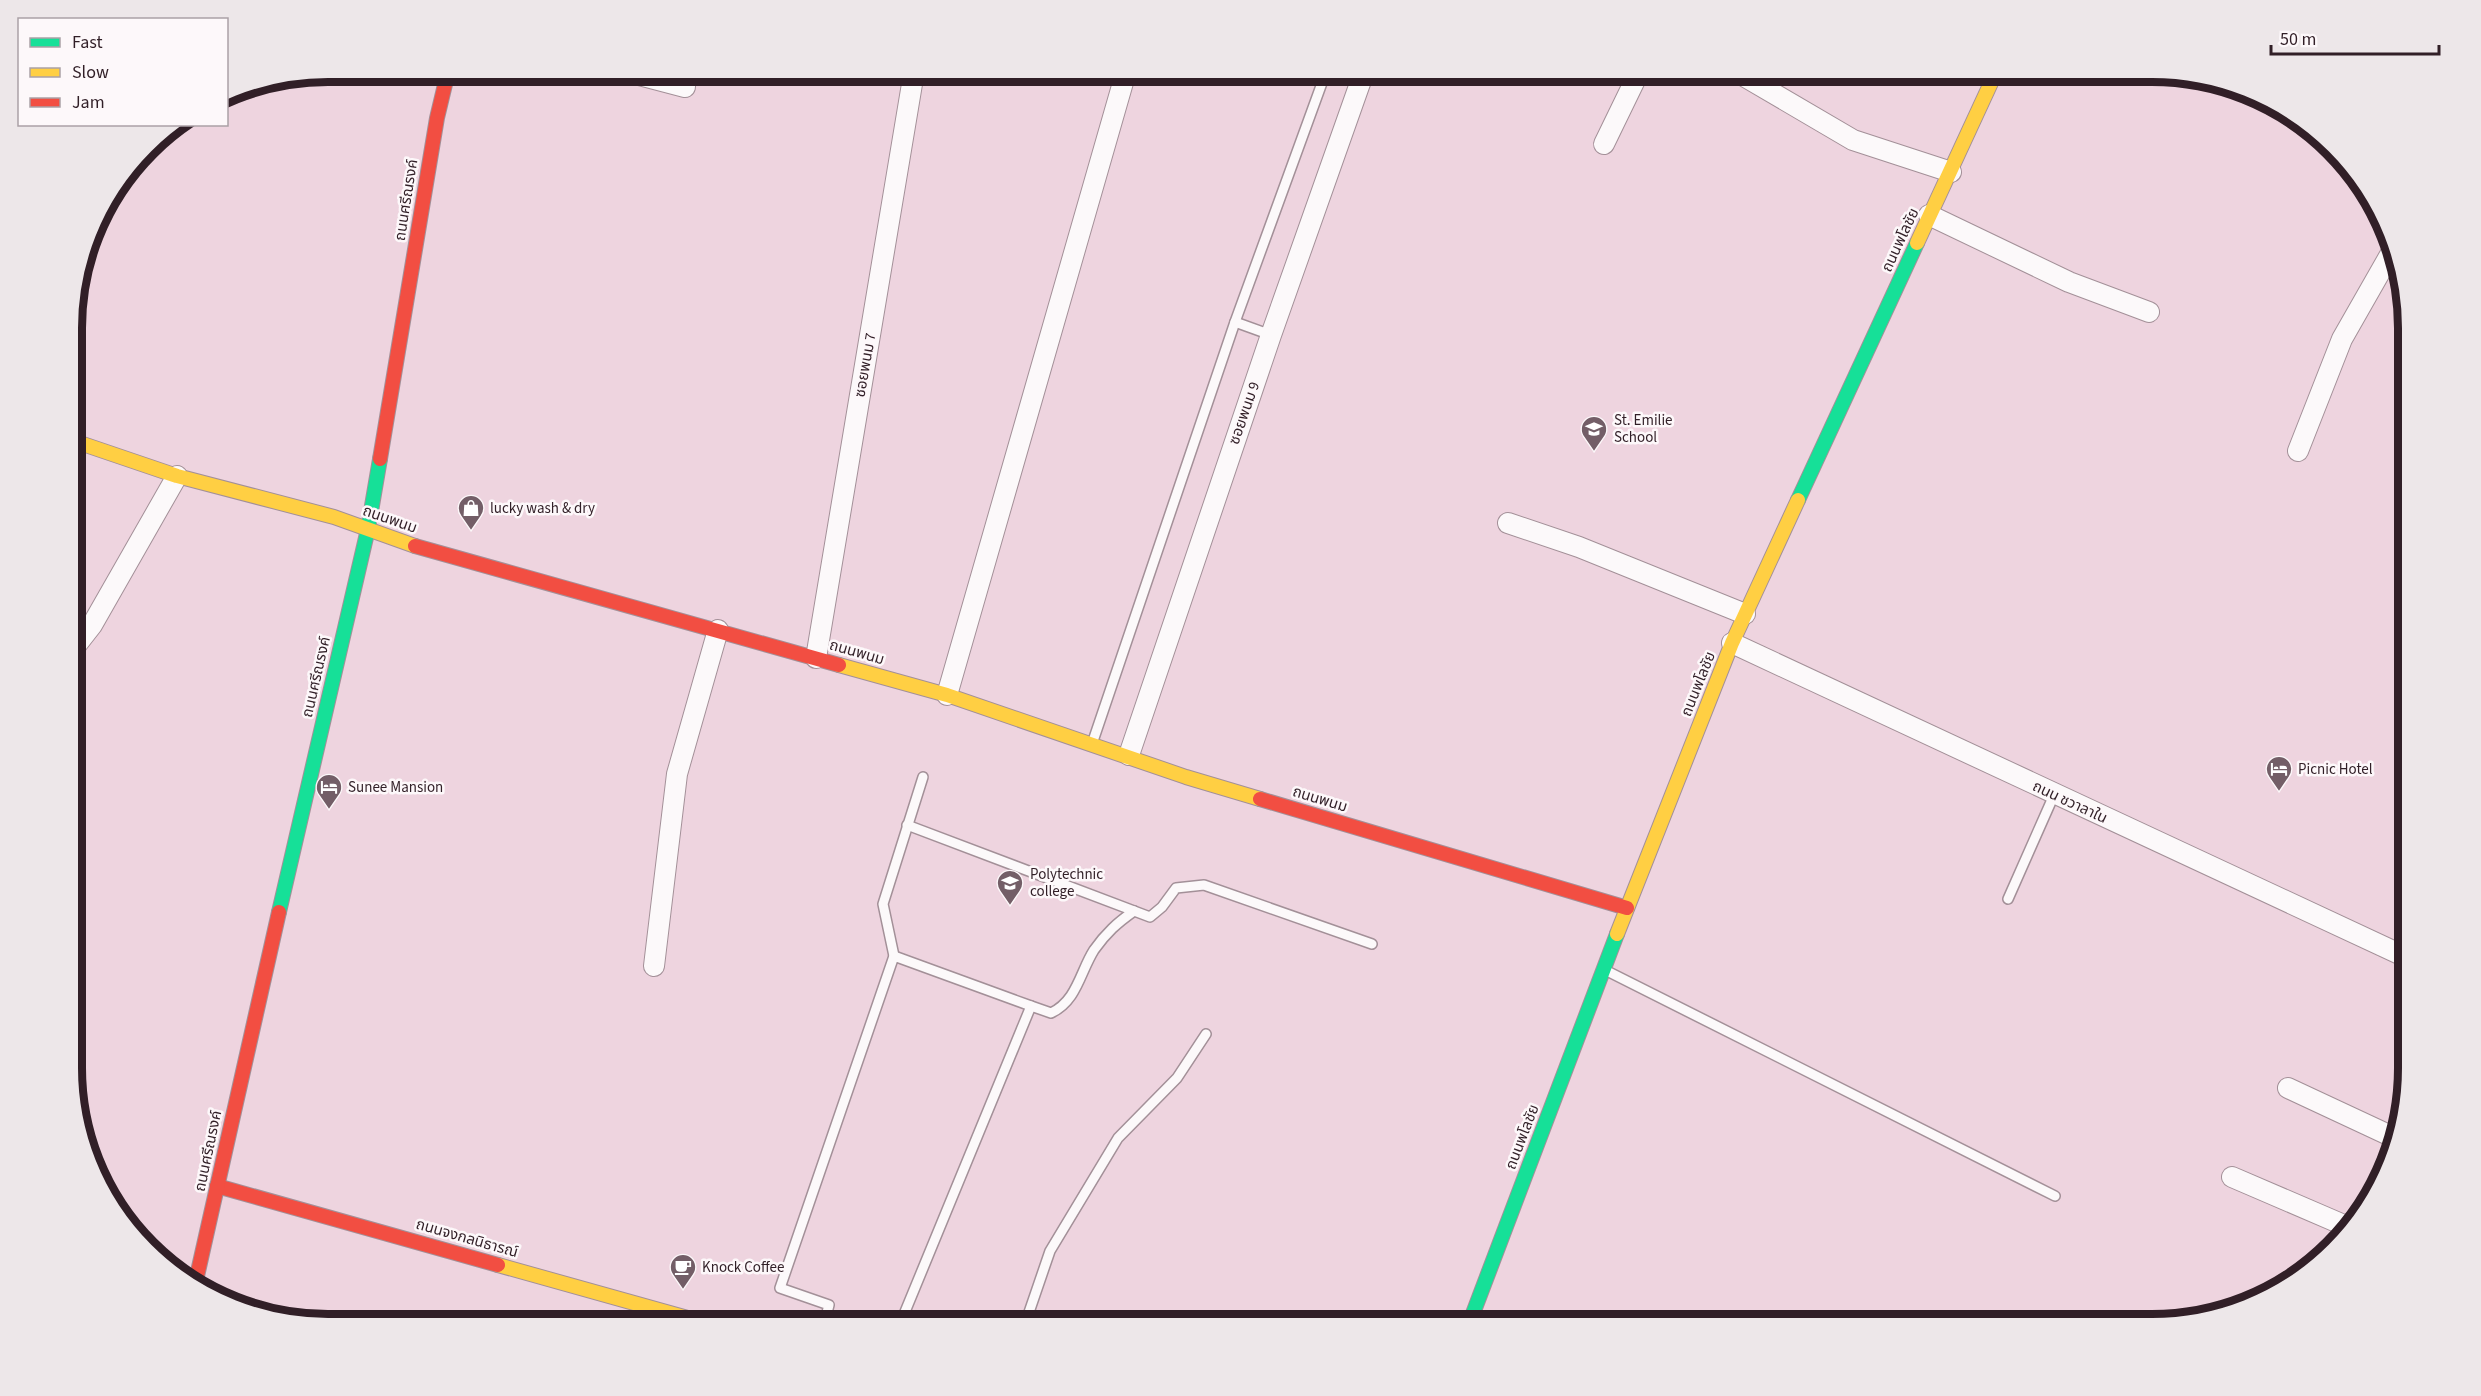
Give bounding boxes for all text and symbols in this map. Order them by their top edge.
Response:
legend [18,18,228,126]
scale bar [2271,18,2439,56]
text: 50 m [2280,27,2316,52]
text: Fast [72,30,103,55]
text: Slow [72,60,109,85]
text: Jam [72,90,105,115]
street label: ถนนศรีณรงค์ [390,158,423,242]
street label: ถนนพโลชัย [1877,205,1924,275]
street label: ซอยพนม 7 [849,331,881,399]
street label: ซอยพนม 9 [1224,379,1265,447]
place label: St. Emilie School [1614,410,1673,448]
school or university icon: St. Emilie School [1579,414,1609,452]
shop icon: lucky wash & dry [456,493,486,531]
place label: lucky wash & dry [490,498,595,519]
street label: ถนนพนม [360,500,420,539]
street label: ถนนศรีณรงค์ [297,635,336,720]
street label: ถนนพนม [827,635,887,670]
street label: ถนนพโลชัย [1676,649,1721,720]
hotel icon: Picnic Hotel [2264,754,2294,792]
place label: Picnic Hotel [2298,759,2373,780]
hotel icon: Sunee Mansion [314,772,344,810]
street label: ถนน ชวาลาใน [2029,776,2111,829]
place label: Sunee Mansion [348,777,443,798]
street label: ถนนพนม [1290,781,1350,818]
place label: Polytechnic college [1030,864,1103,902]
school or university icon: Polytechnic college [995,868,1025,906]
street label: ถนนพโลชัย [1500,1102,1544,1173]
street label: ถนนศรีณรงค์ [190,1109,227,1194]
street label: ถนนจงกลนิธารณ์ [413,1214,520,1263]
cafe icon: Knock Coffee [668,1252,698,1290]
place label: Knock Coffee [702,1257,784,1278]

